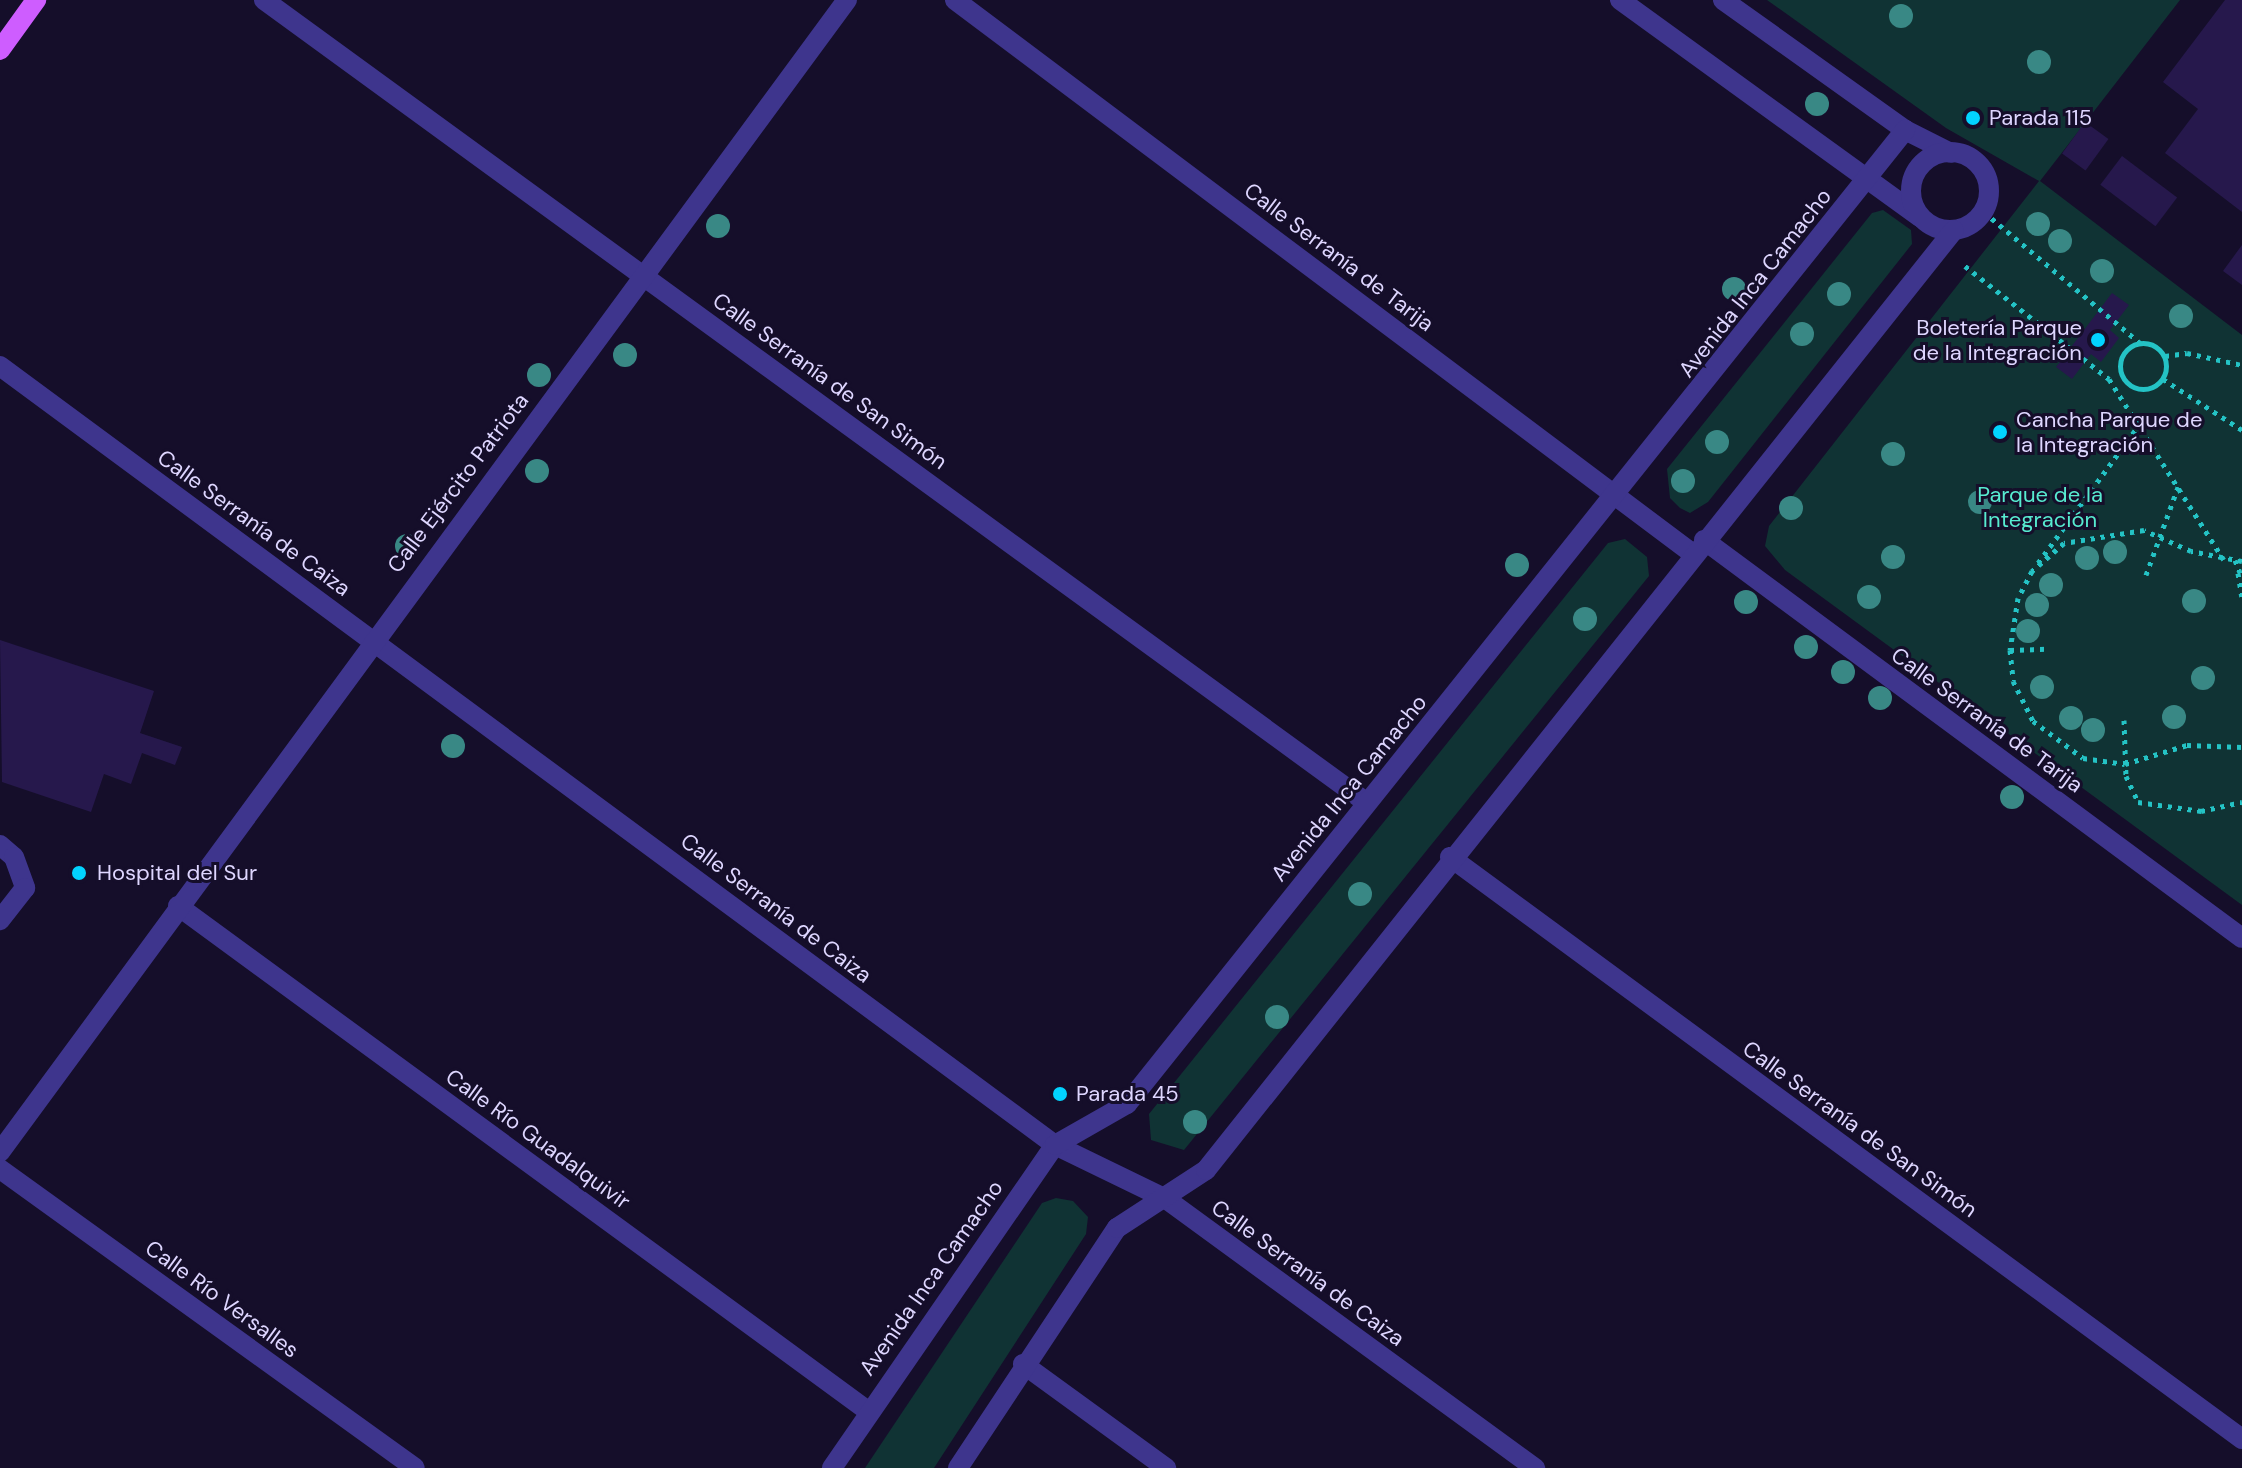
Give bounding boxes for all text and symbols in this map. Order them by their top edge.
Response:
place label: Parada 115 [1989,105,2092,131]
marker: Parada 115 [1964,109,1982,127]
street label: Calle Serranía de Tarija [1239,177,1439,337]
street label: Avenida Inca Camacho [1673,183,1837,383]
street label: Calle Serranía de San Simón [708,287,952,475]
place label: Boletería Parque de la Integración [1913,314,2082,366]
marker: Boletería Parque de la Integración [2089,331,2107,349]
street label: Calle Ejército Patriota [382,388,534,578]
place label: Cancha Parque de la Integración [2016,406,2202,458]
marker: Cancha Parque de la Integración [1991,423,2009,441]
street label: Calle Serranía de Caiza [152,444,356,602]
park label: Parque de la Integración [1977,481,2103,532]
street label: Calle Serranía de Tarija [1886,642,2088,798]
street label: Avenida Inca Camacho [1266,689,1432,887]
street label: Calle Serranía de Caiza [675,828,877,988]
place label: Hospital del Sur [97,860,257,886]
marker: Hospital del Sur [68,862,90,884]
street label: Calle Serranía de San Simón [1738,1035,1982,1223]
street label: Calle Río Guadalquivir [441,1063,635,1215]
place label: Parada 45 [1076,1081,1179,1107]
marker: Parada 45 [1051,1085,1069,1103]
street label: Avenida Inca Camacho [854,1175,1008,1381]
street label: Calle Serranía de Caiza [1206,1194,1410,1352]
street label: Calle Río Versalles [140,1235,304,1363]

